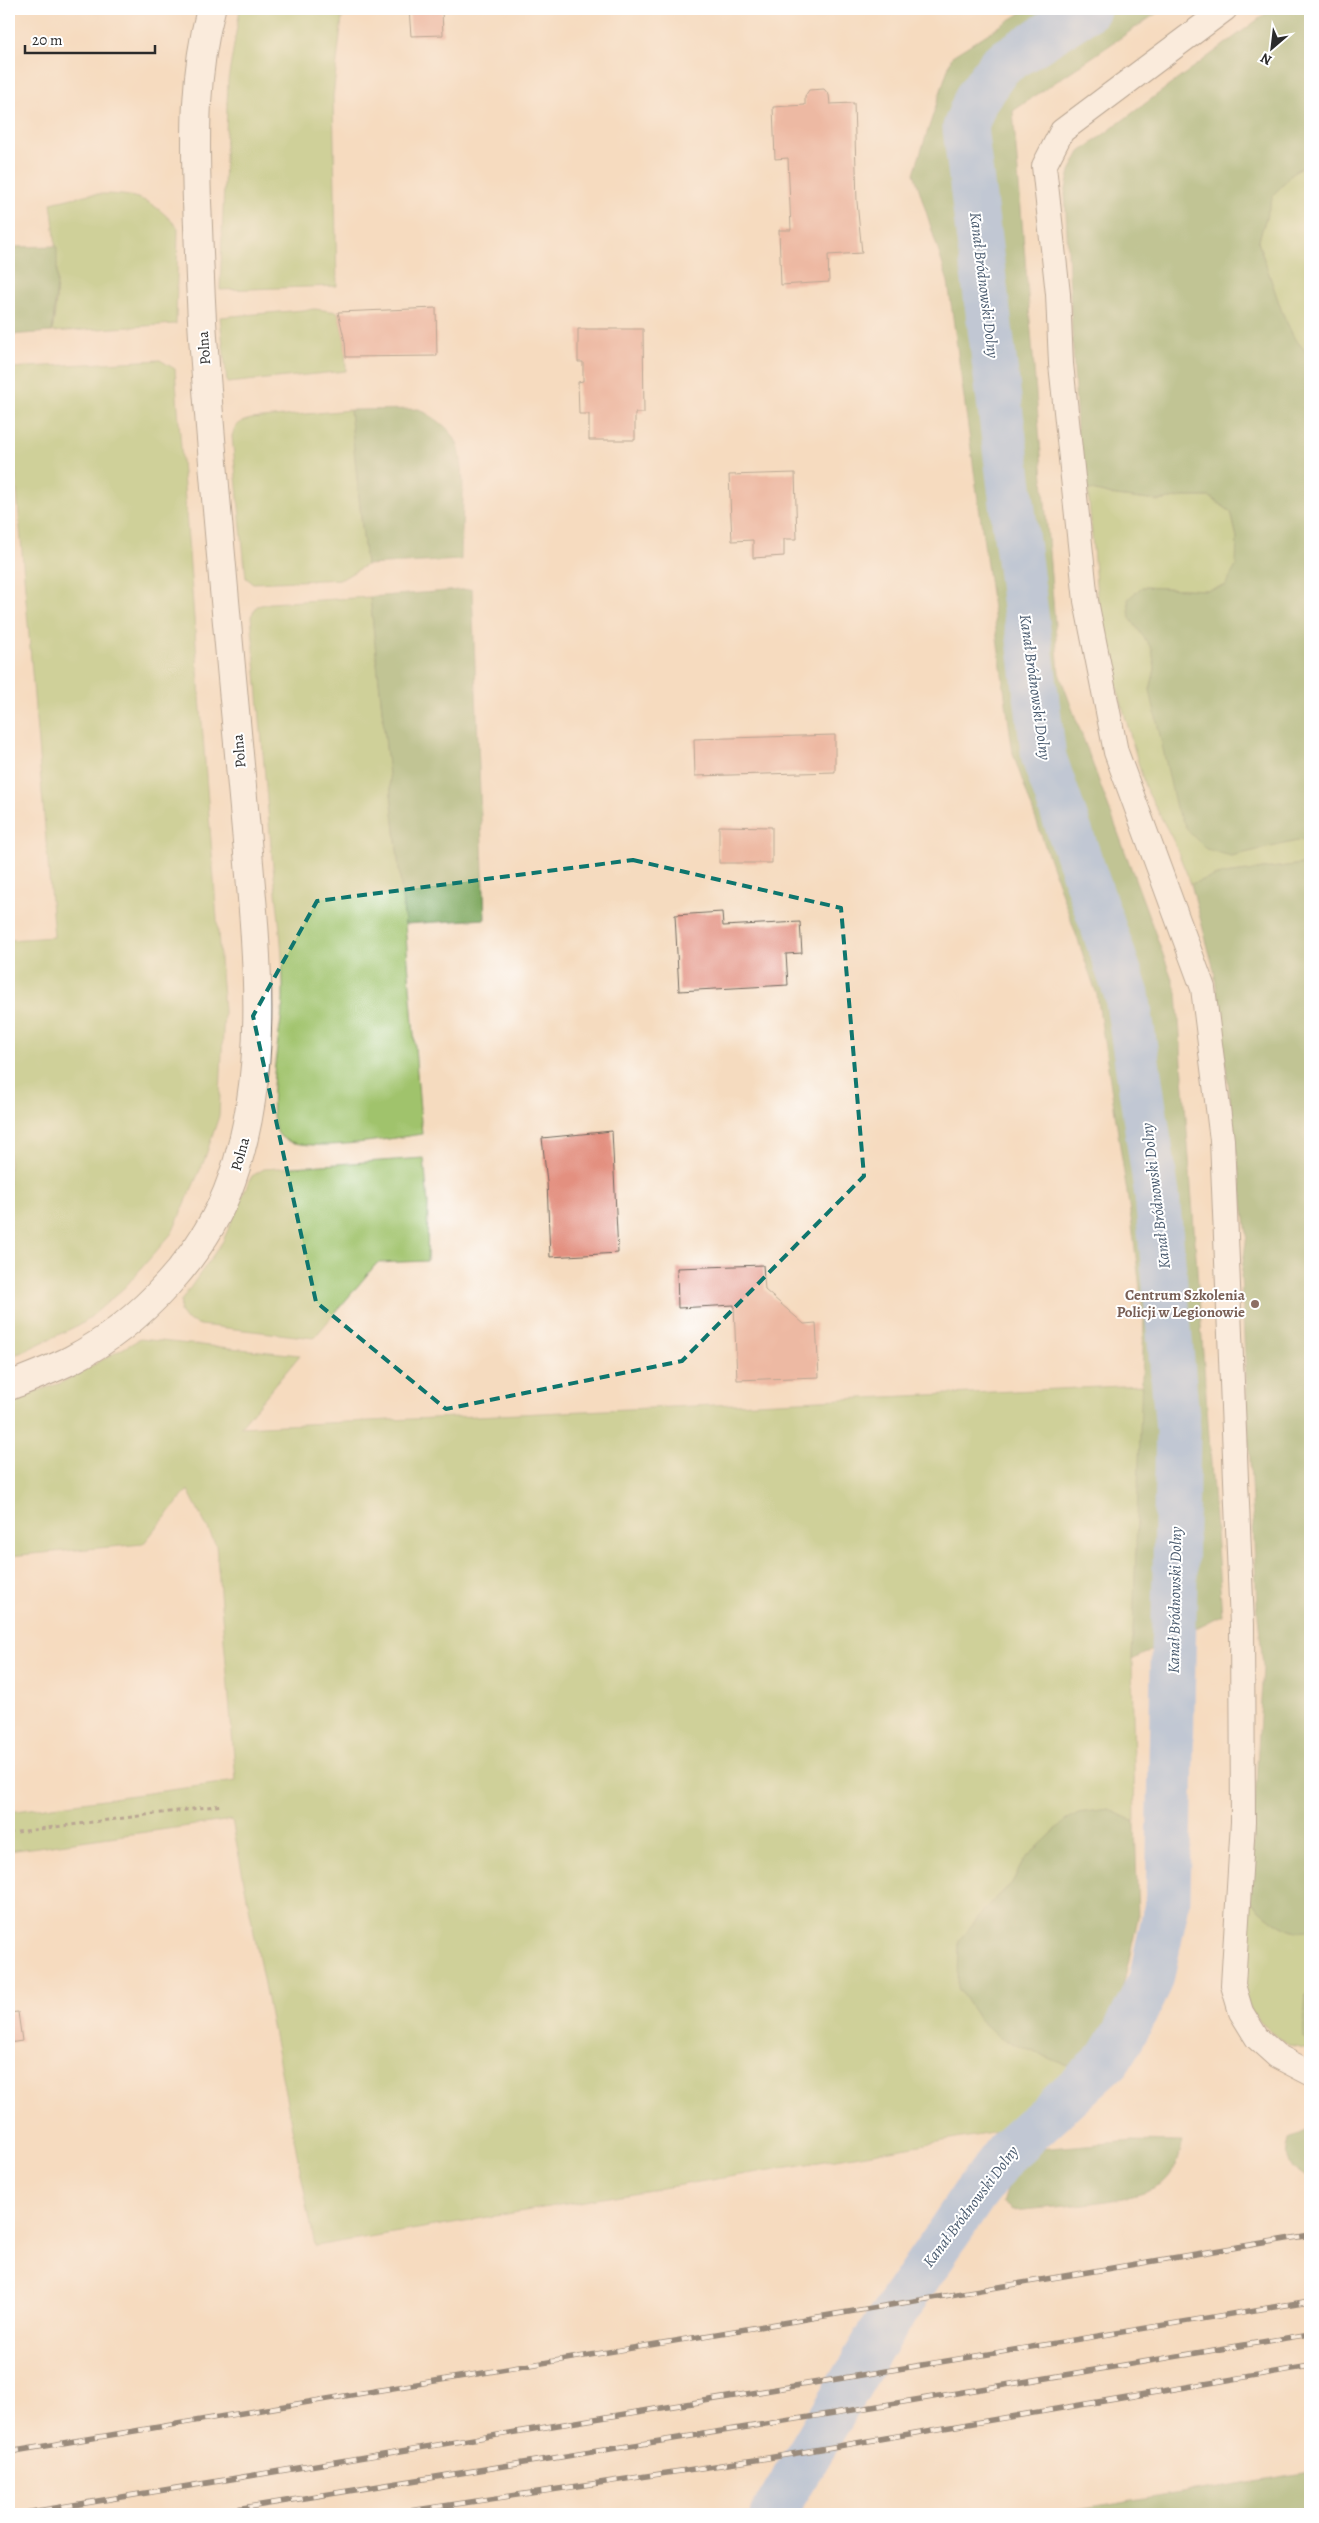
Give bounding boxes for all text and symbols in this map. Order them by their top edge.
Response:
scale bar [25,22,155,54]
north arrow [1246,22,1296,72]
text: 20 m [32,30,63,50]
text: N [1257,48,1275,70]
water label: Kanał Bródnowski Dolny [964,211,1004,359]
street label: Polna [193,330,215,366]
water label: Kanał Bródnowski Dolny [1014,613,1056,761]
street label: Polna [228,733,250,769]
water label: Kanał Bródnowski Dolny [1136,1122,1176,1270]
street label: Polna [226,1135,254,1173]
place label: Centrum Szkolenia Policji w Legionowie [1117,1285,1246,1322]
marker: Centrum Szkolenia Policji w Legionowie [1249,1298,1261,1310]
water label: Kanał Bródnowski Dolny [1163,1526,1187,1674]
water label: Kanał Bródnowski Dolny [918,2141,1024,2272]

